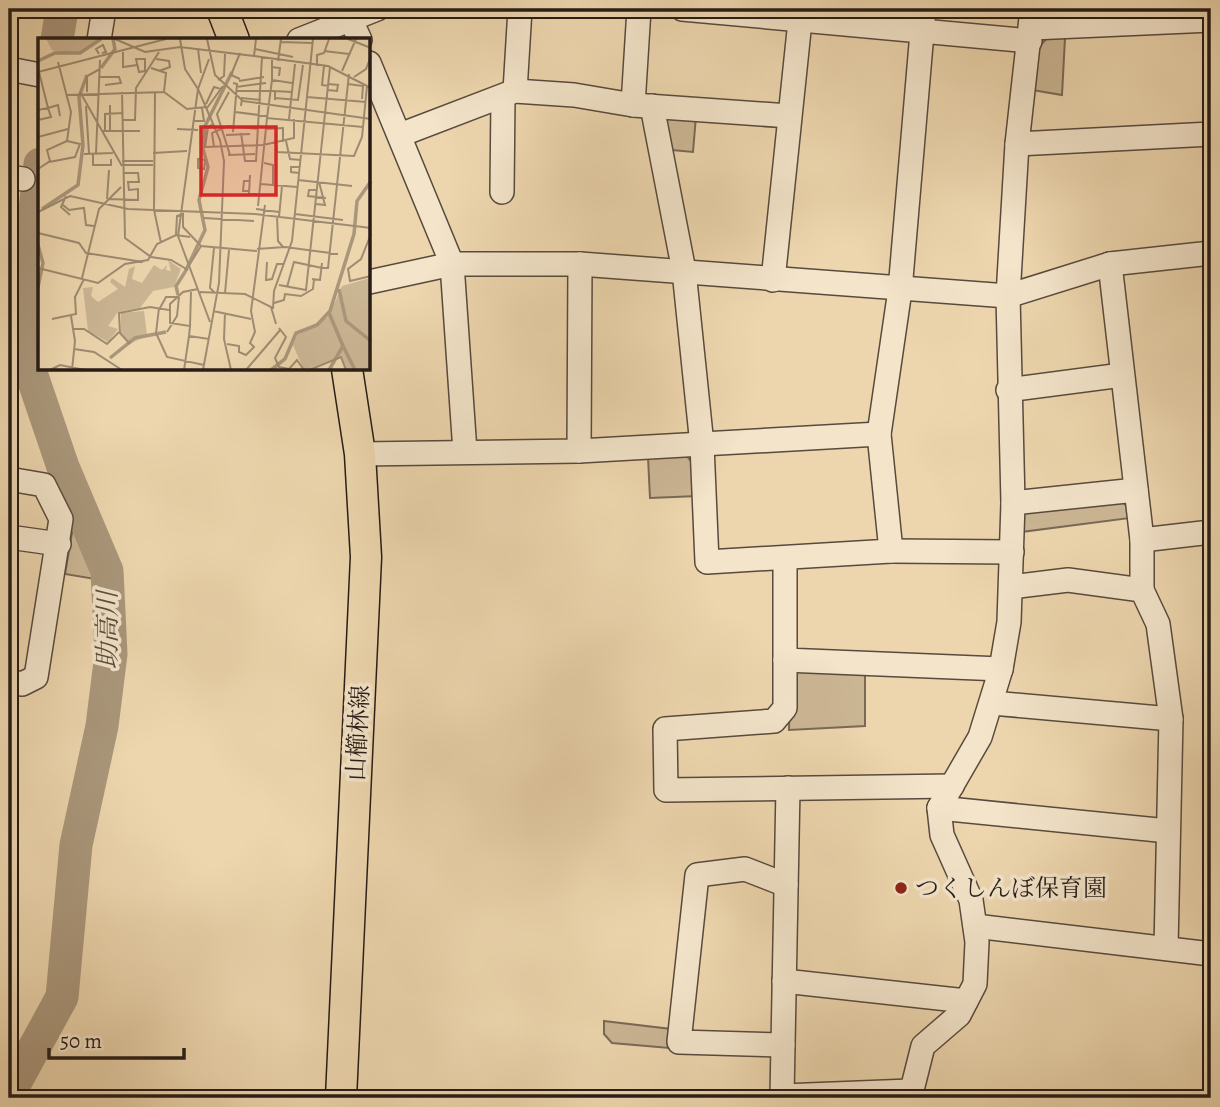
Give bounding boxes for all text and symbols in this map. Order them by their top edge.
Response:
inset map [38,38,371,371]
water label: 助高川 [90,588,125,669]
street label: 山櫛林線 [340,684,376,782]
place label: つくしんぼ保育園 [915,872,1107,904]
marker: つくしんぼ保育園 [893,880,909,896]
scale bar [49,1016,184,1060]
text: 50 m [60,1027,102,1055]

